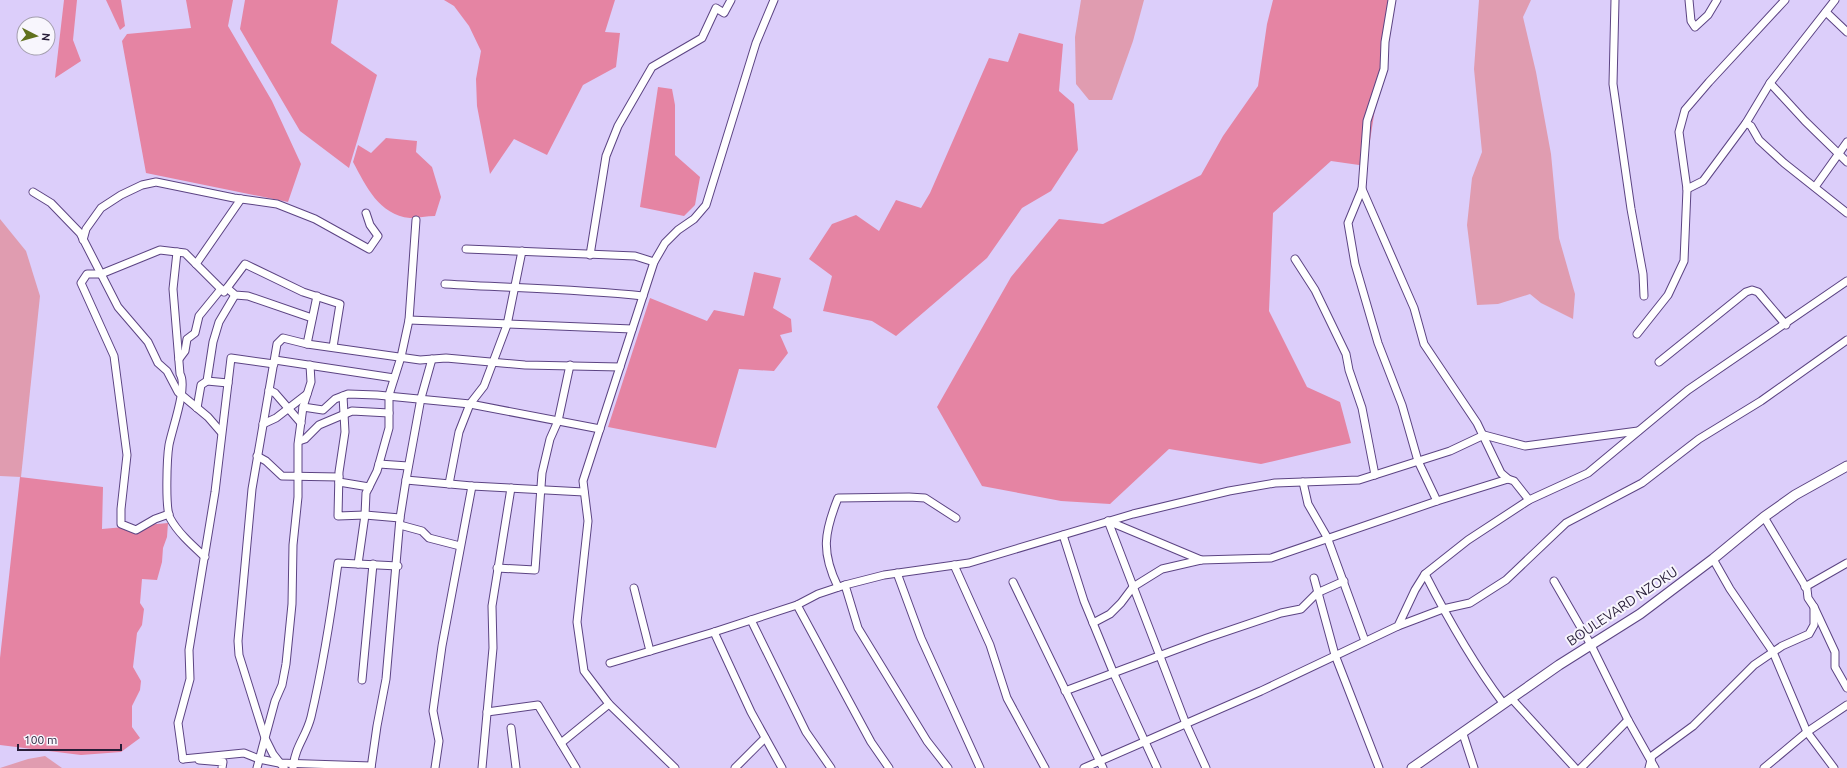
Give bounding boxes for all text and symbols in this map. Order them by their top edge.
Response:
north arrow [16,16,56,56]
text: N [40,32,52,42]
street label: BOULEVARD NZOKU [1564,563,1680,649]
scale bar [18,726,121,752]
text: 100 m [24,733,57,746]

